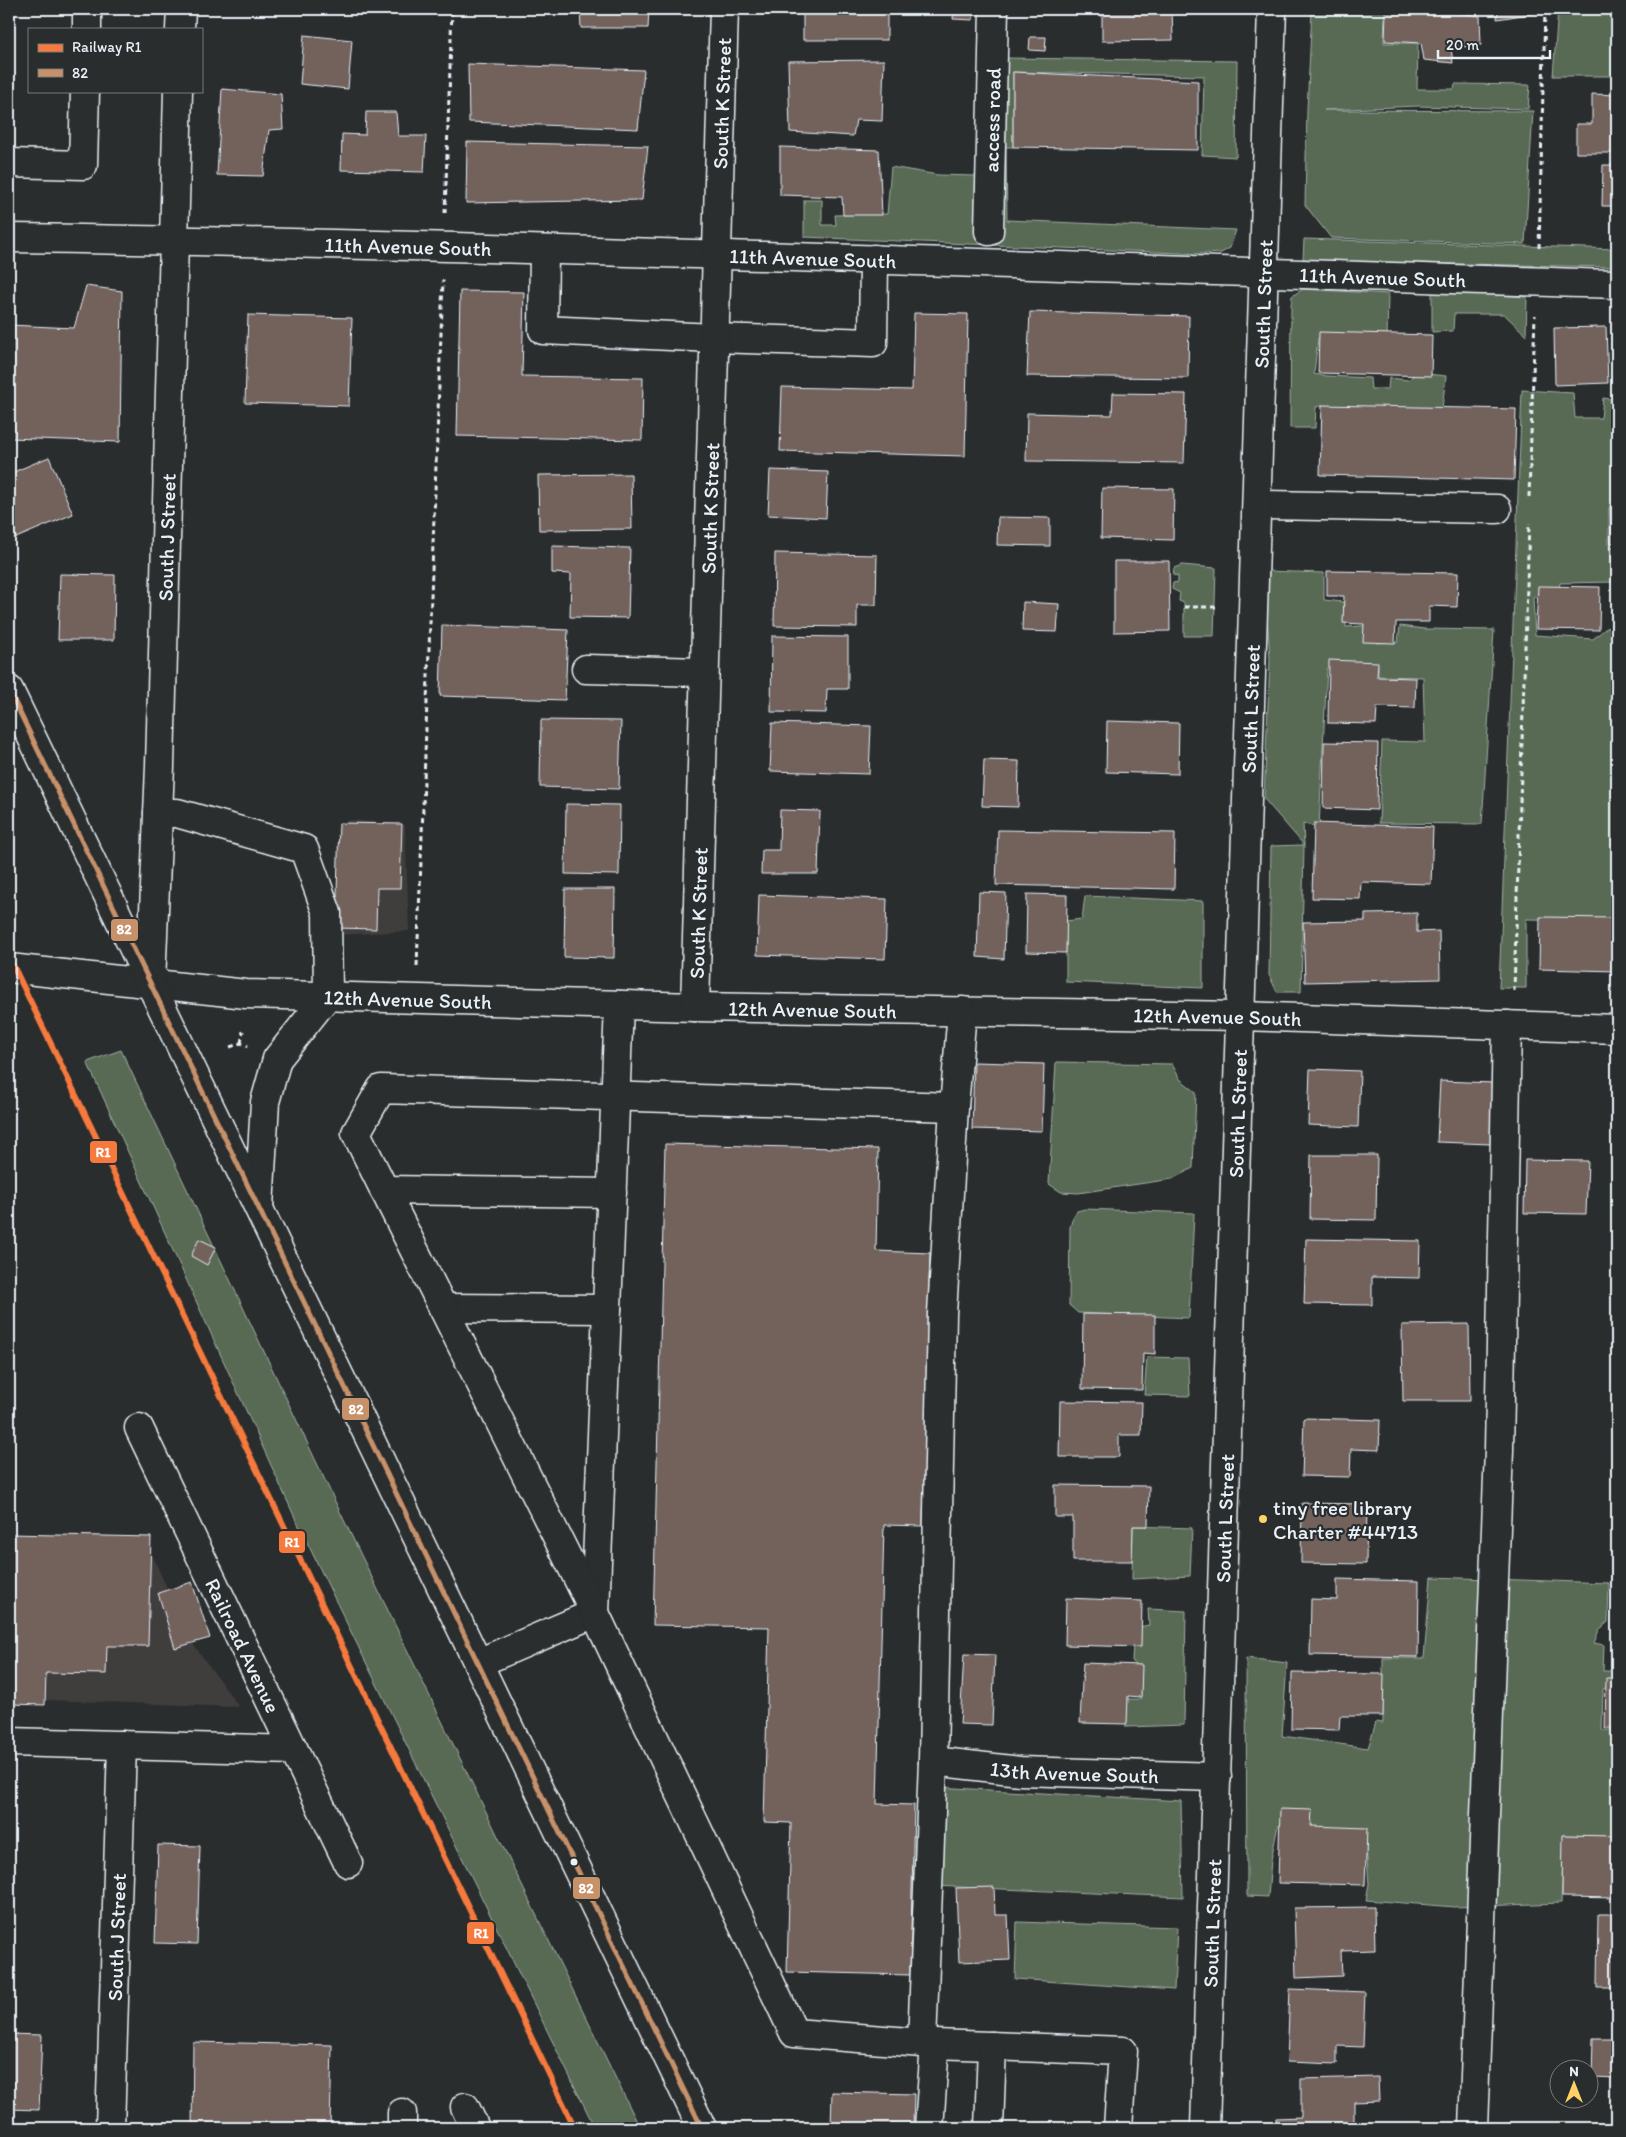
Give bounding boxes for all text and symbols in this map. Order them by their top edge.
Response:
legend [28,28,202,92]
scale bar [1438,28,1551,60]
text: 20 m [1446,36,1480,54]
street label: South K Street [707,37,736,169]
text: Railway R1 [72,38,141,56]
text: 82 [72,64,88,82]
street label: access road [978,67,1005,173]
street label: 11th Avenue South [324,231,492,261]
street label: South L Street [1248,239,1277,369]
street label: 11th Avenue South [729,242,897,273]
street label: 11th Avenue South [1299,261,1467,292]
street label: South K Street [695,442,724,574]
street label: South J Street [152,473,180,601]
street label: South L Street [1235,644,1264,773]
street label: South K Street [683,847,712,979]
line badge: 82 [110,918,139,942]
text: 82 [116,921,132,938]
street label: 12th Avenue South [323,984,492,1014]
street label: 12th Avenue South [728,995,897,1023]
street label: 12th Avenue South [1133,1002,1302,1031]
street label: South L Street [1223,1049,1252,1178]
line badge: R1 [89,1140,118,1164]
text: R1 [96,1144,111,1161]
line badge: 82 [341,1397,370,1421]
text: 82 [348,1401,364,1418]
street label: South L Street [1210,1453,1239,1583]
place label: tiny free library Charter #44713 [1273,1495,1418,1544]
marker: tiny free library Charter #44713 [1257,1513,1269,1525]
line badge: R1 [278,1530,306,1554]
text: R1 [285,1534,300,1551]
street label: Railroad Avenue [200,1574,286,1717]
street label: 13th Avenue South [989,1755,1159,1788]
unlabelled marker [569,1857,579,1867]
street label: South L Street [1197,1858,1226,1988]
street label: South J Street [101,1873,130,2001]
line badge: 82 [572,1876,601,1900]
text: 82 [578,1880,594,1897]
line badge: R1 [466,1921,495,1945]
text: R1 [474,1925,489,1942]
north arrow [1548,2060,1598,2110]
text: N [1569,2063,1579,2080]

